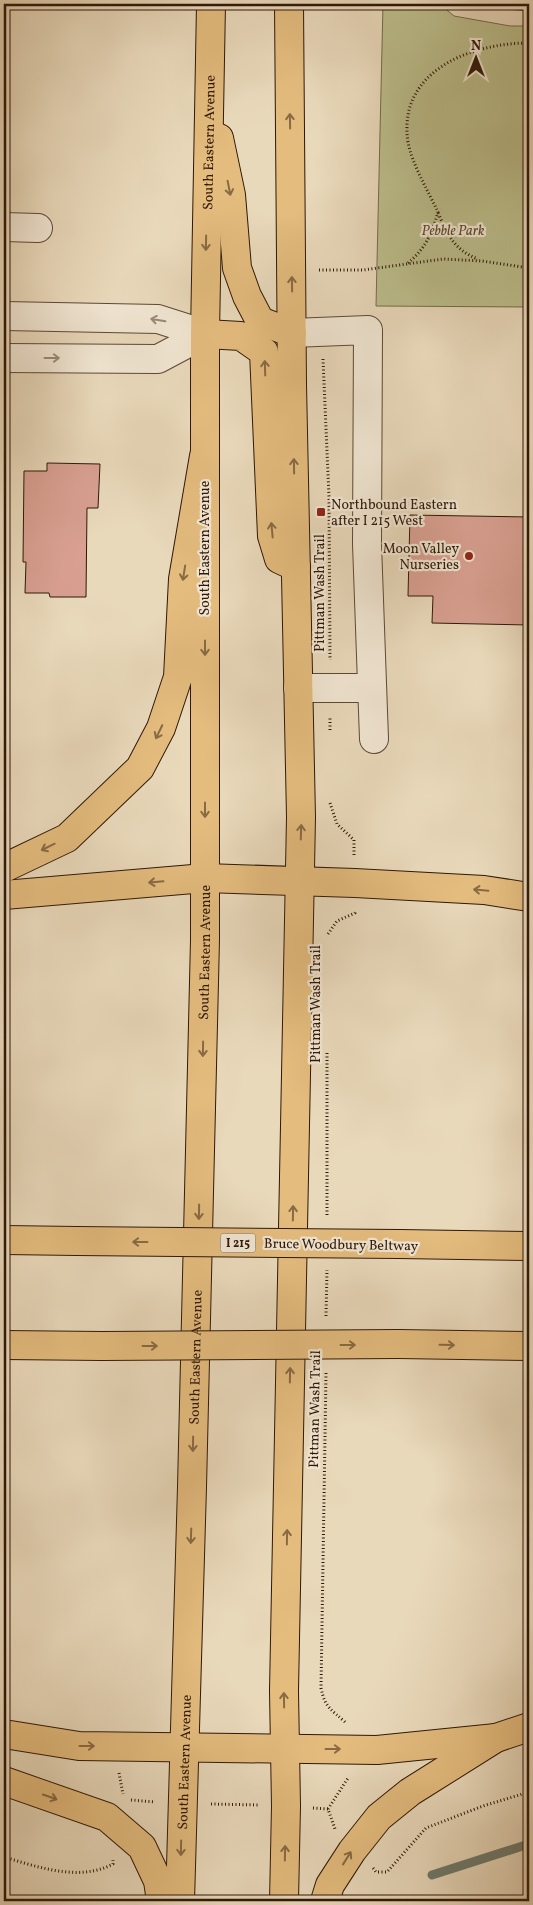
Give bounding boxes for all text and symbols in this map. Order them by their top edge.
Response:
north arrow [450,32,500,82]
text: N [471,37,481,56]
street label: South Eastern Avenue [199,74,221,210]
one-way arrow [285,114,295,130]
one-way arrow [225,180,235,196]
park label: Pebble Park [422,222,485,241]
one-way arrow [201,234,211,251]
one-way arrow [287,276,296,292]
one-way arrow [150,315,166,325]
one-way arrow [44,353,60,363]
one-way arrow [260,360,270,376]
one-way arrow [289,458,299,474]
street label: South Eastern Avenue [196,480,215,615]
place label: Northbound Eastern after I 215 West [331,496,457,531]
marker: Northbound Eastern after I 215 West [315,506,327,518]
one-way arrow [267,522,277,538]
street label: Pittman Wash Trail [311,534,330,652]
place label: Moon Valley Nurseries [383,540,459,575]
marker: Moon Valley Nurseries [463,550,475,562]
one-way arrow [178,565,188,581]
one-way arrow [200,639,210,655]
one-way arrow [154,724,163,739]
one-way arrow [200,802,210,818]
one-way arrow [296,824,305,840]
one-way arrow [41,843,56,852]
one-way arrow [148,877,164,887]
street label: South Eastern Avenue [195,885,216,1020]
one-way arrow [473,885,489,895]
street label: Pittman Wash Trail [307,945,326,1063]
one-way arrow [198,1040,208,1057]
one-way arrow [194,1203,204,1219]
one-way arrow [288,1205,298,1221]
road number: I 215 [220,1234,256,1252]
street label: Bruce Woodbury Beltway [264,1235,419,1256]
one-way arrow [133,1237,149,1247]
street label: South Eastern Avenue [185,1289,208,1425]
one-way arrow [340,1340,356,1350]
one-way arrow [438,1340,455,1350]
one-way arrow [142,1341,158,1351]
street label: Pittman Wash Trail [305,1350,326,1468]
one-way arrow [285,1367,295,1384]
one-way arrow [189,1436,198,1452]
one-way arrow [186,1527,195,1543]
one-way arrow [282,1530,291,1546]
one-way arrow [279,1692,289,1708]
street label: South Eastern Avenue [174,1694,197,1830]
one-way arrow [78,1741,94,1751]
one-way arrow [324,1744,341,1754]
one-way arrow [41,1793,57,1802]
one-way arrow [176,1839,185,1855]
one-way arrow [280,1845,290,1861]
one-way arrow [343,1852,353,1866]

